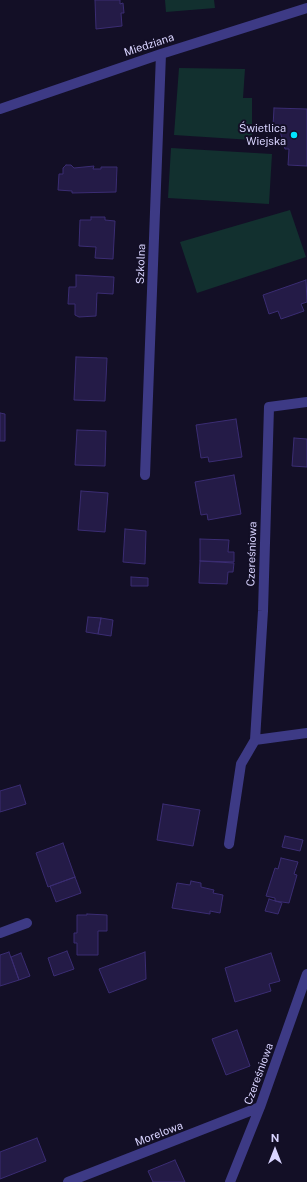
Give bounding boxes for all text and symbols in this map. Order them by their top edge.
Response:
street label: Miedziana [122,31,176,59]
place label: Świetlica Wiejska [239,122,286,148]
marker: Świetlica Wiejska [289,130,299,140]
street label: Szkolna [134,244,148,284]
street label: Czereśniowa [244,521,260,587]
street label: Czereśniowa [242,1041,276,1107]
street label: Morelowa [133,1119,185,1149]
north arrow [255,1130,295,1170]
text: N [271,1132,279,1144]

